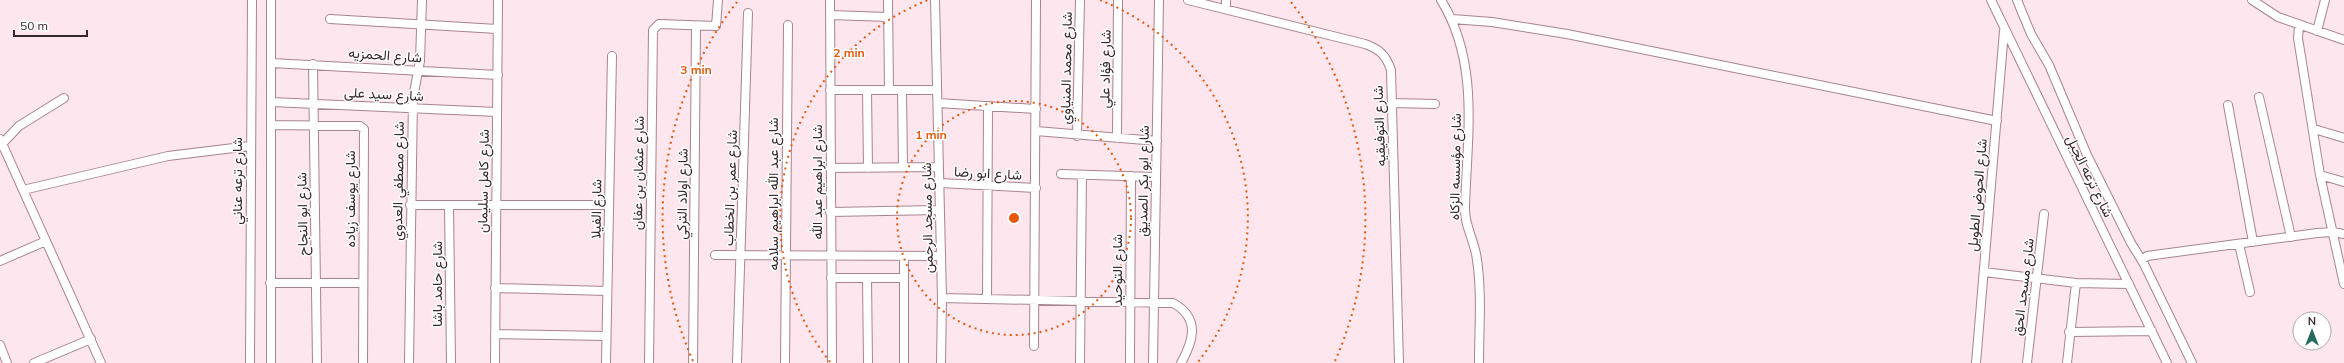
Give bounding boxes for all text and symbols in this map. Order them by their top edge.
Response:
street label: شارع محمد المنياوي [1056,11,1079,125]
scale bar [14,12,87,38]
text: 50 m [20,18,48,33]
street label: شارع فؤاد علي [1095,29,1118,109]
street label: شارع الحمزيه [347,43,422,69]
text: 2 min [833,45,865,60]
text: 3 min [680,62,712,77]
street label: شارع سيد على [344,83,424,107]
street label: شارع التوفيقيه [1369,85,1391,167]
street label: شارع مؤسسه الزكاه [1445,113,1467,221]
street label: شارع عثمان بن عفان [628,116,650,230]
street label: شارع عبد الله ابراهيم سلامه [764,118,784,270]
street label: شارع مصطفي العدوي [388,121,411,241]
street label: شارع ابراهيم عبد الله [808,124,828,240]
street label: شارع ابو بكر الصديق [1133,125,1155,237]
text: 1 min [915,127,947,142]
street label: شارع كامل سليمان [473,129,495,233]
street label: شارع عمر بن الخطاب [719,130,743,246]
street label: شارع ترعه الجبل [2060,132,2118,221]
street label: شارع ترعه عناني [228,137,249,225]
street label: شارع الحوض الطويل [1963,138,1993,252]
street label: شارع اولاد التركي [672,148,695,240]
street label: شارع يوسف زياده [341,151,361,247]
street label: شارع مسجد الرحمن [917,162,939,274]
street label: شارع ابو رضا [953,162,1023,186]
street label: شارع ابو النجاح [292,172,314,256]
street label: شارع الفيلا [586,179,608,239]
centre of rings [1007,211,1021,225]
street label: شارع التوحيد [1108,234,1128,306]
street label: شارع مسجد الحق [2008,237,2040,337]
street label: شارع حامد باشا [428,241,448,327]
north arrow [2292,311,2332,351]
text: N [2308,314,2316,328]

